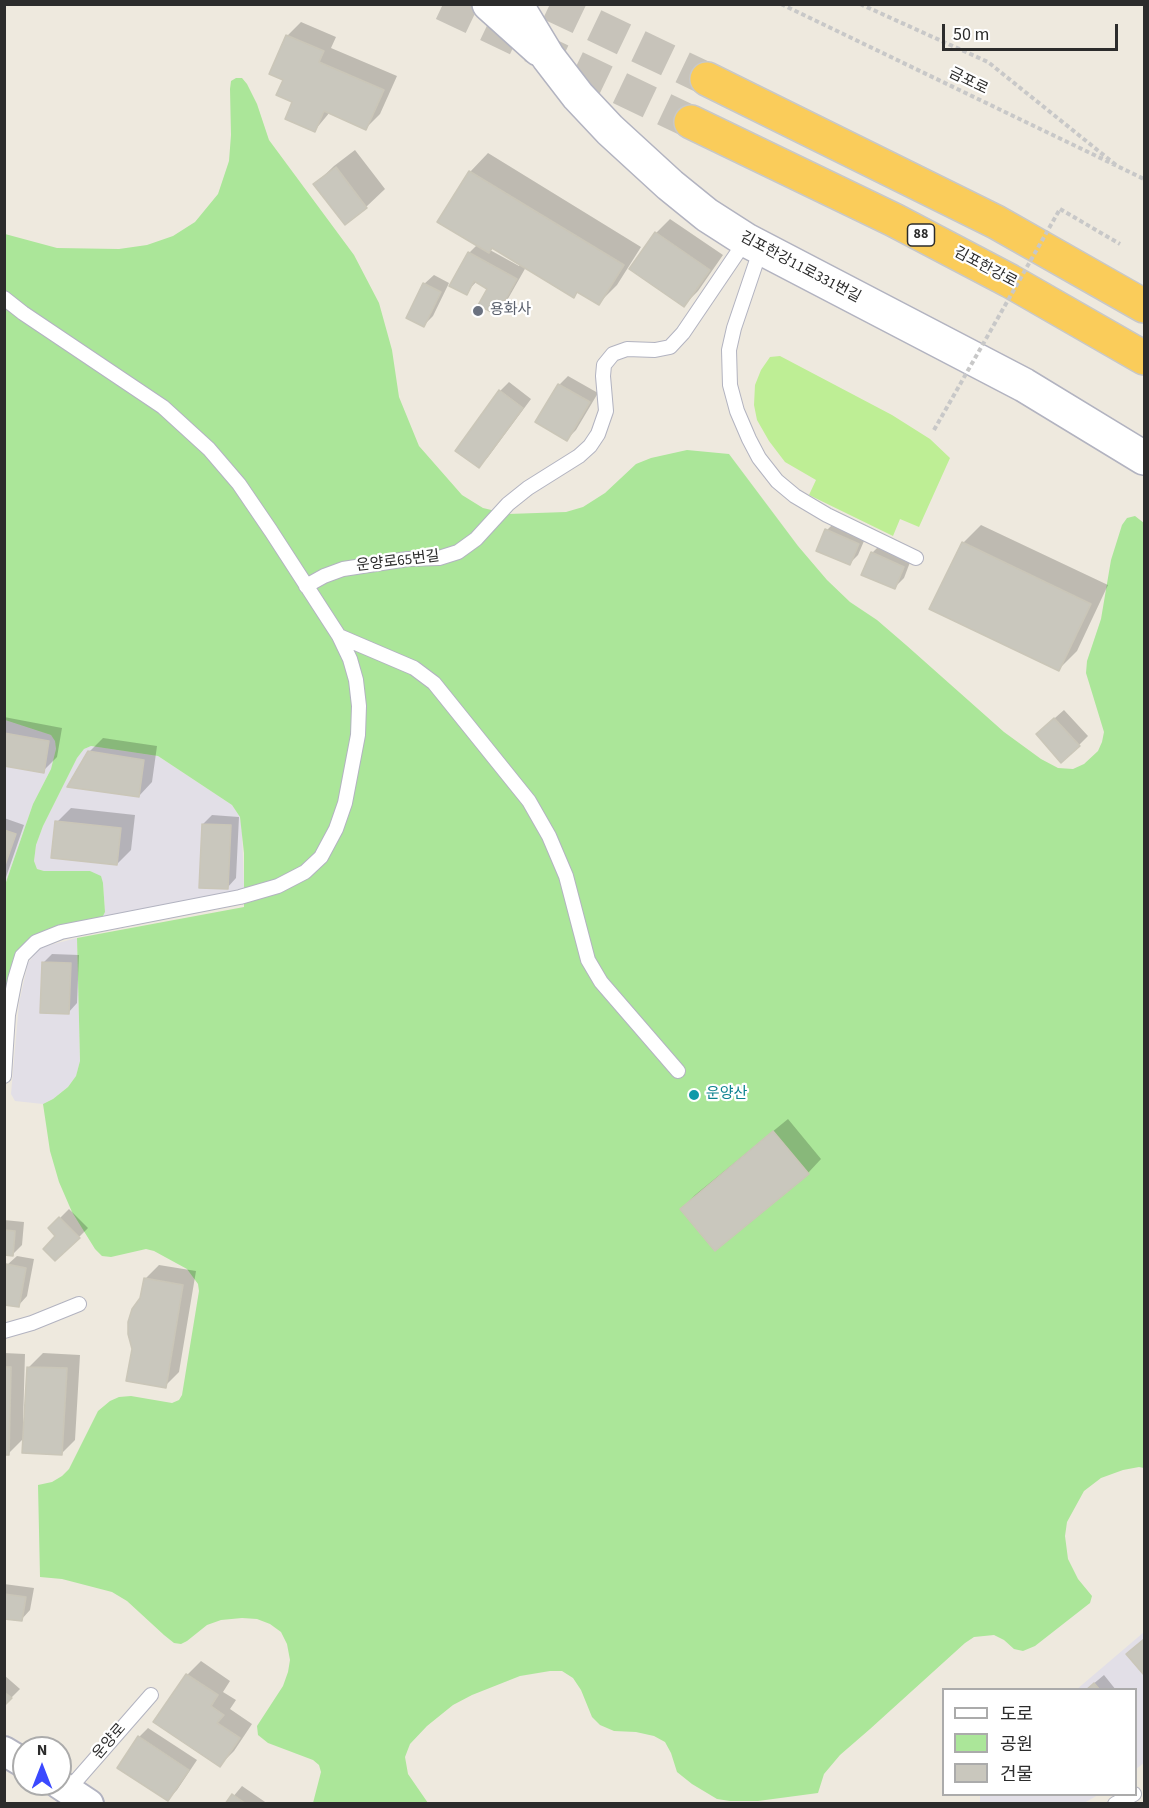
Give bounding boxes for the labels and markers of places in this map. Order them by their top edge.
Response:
place label: 용화사 [490,302,531,320]
marker: 용화사 [471,304,485,318]
place label: 운양산 [706,1086,747,1104]
marker: 운양산 [687,1088,701,1102]

